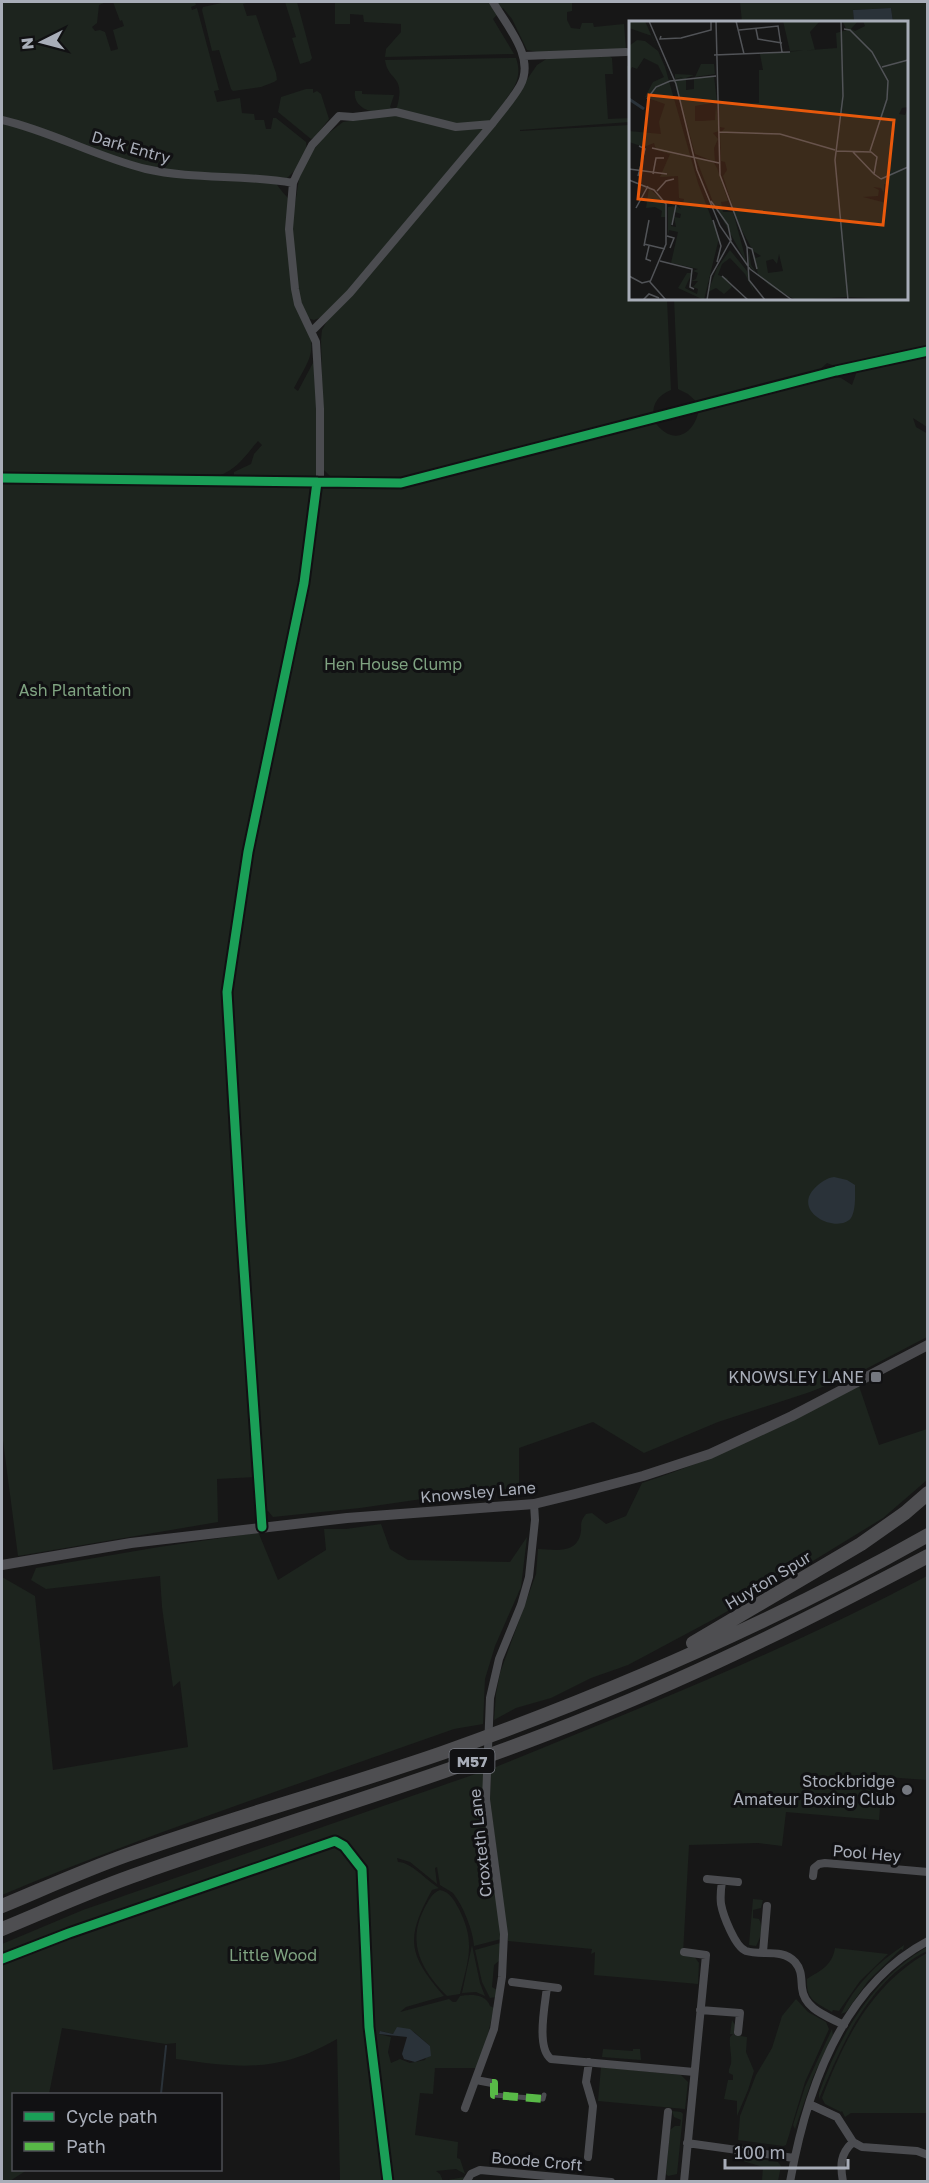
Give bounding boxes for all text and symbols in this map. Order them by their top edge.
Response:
north arrow [12,12,72,72]
inset map [629,21,908,300]
text: N [17,36,38,51]
street label: Dark Entry [89,126,173,168]
park label: Hen House Clump [324,654,462,674]
park label: Ash Plantation [19,680,131,700]
place label: KNOWSLEY LANE [728,1367,864,1387]
marker: KNOWSLEY LANE [869,1370,883,1384]
street label: Knowsley Lane [419,1477,537,1507]
street label: Huyton Spur [721,1546,815,1614]
road number: M57 [450,1749,494,1773]
place label: Stockbridge Amateur Boxing Club [733,1771,895,1809]
marker: Stockbridge Amateur Boxing Club [900,1783,914,1797]
street label: Croxteth Lane [464,1788,496,1898]
street label: Pool Hey [832,1840,902,1866]
park label: Little Wood [229,1945,317,1965]
legend [12,2093,222,2171]
text: Cycle path [66,2105,158,2127]
scale bar [725,2132,848,2170]
text: Path [66,2135,106,2157]
text: 100 m [734,2141,785,2163]
street label: Boode Croft [490,2147,584,2175]

